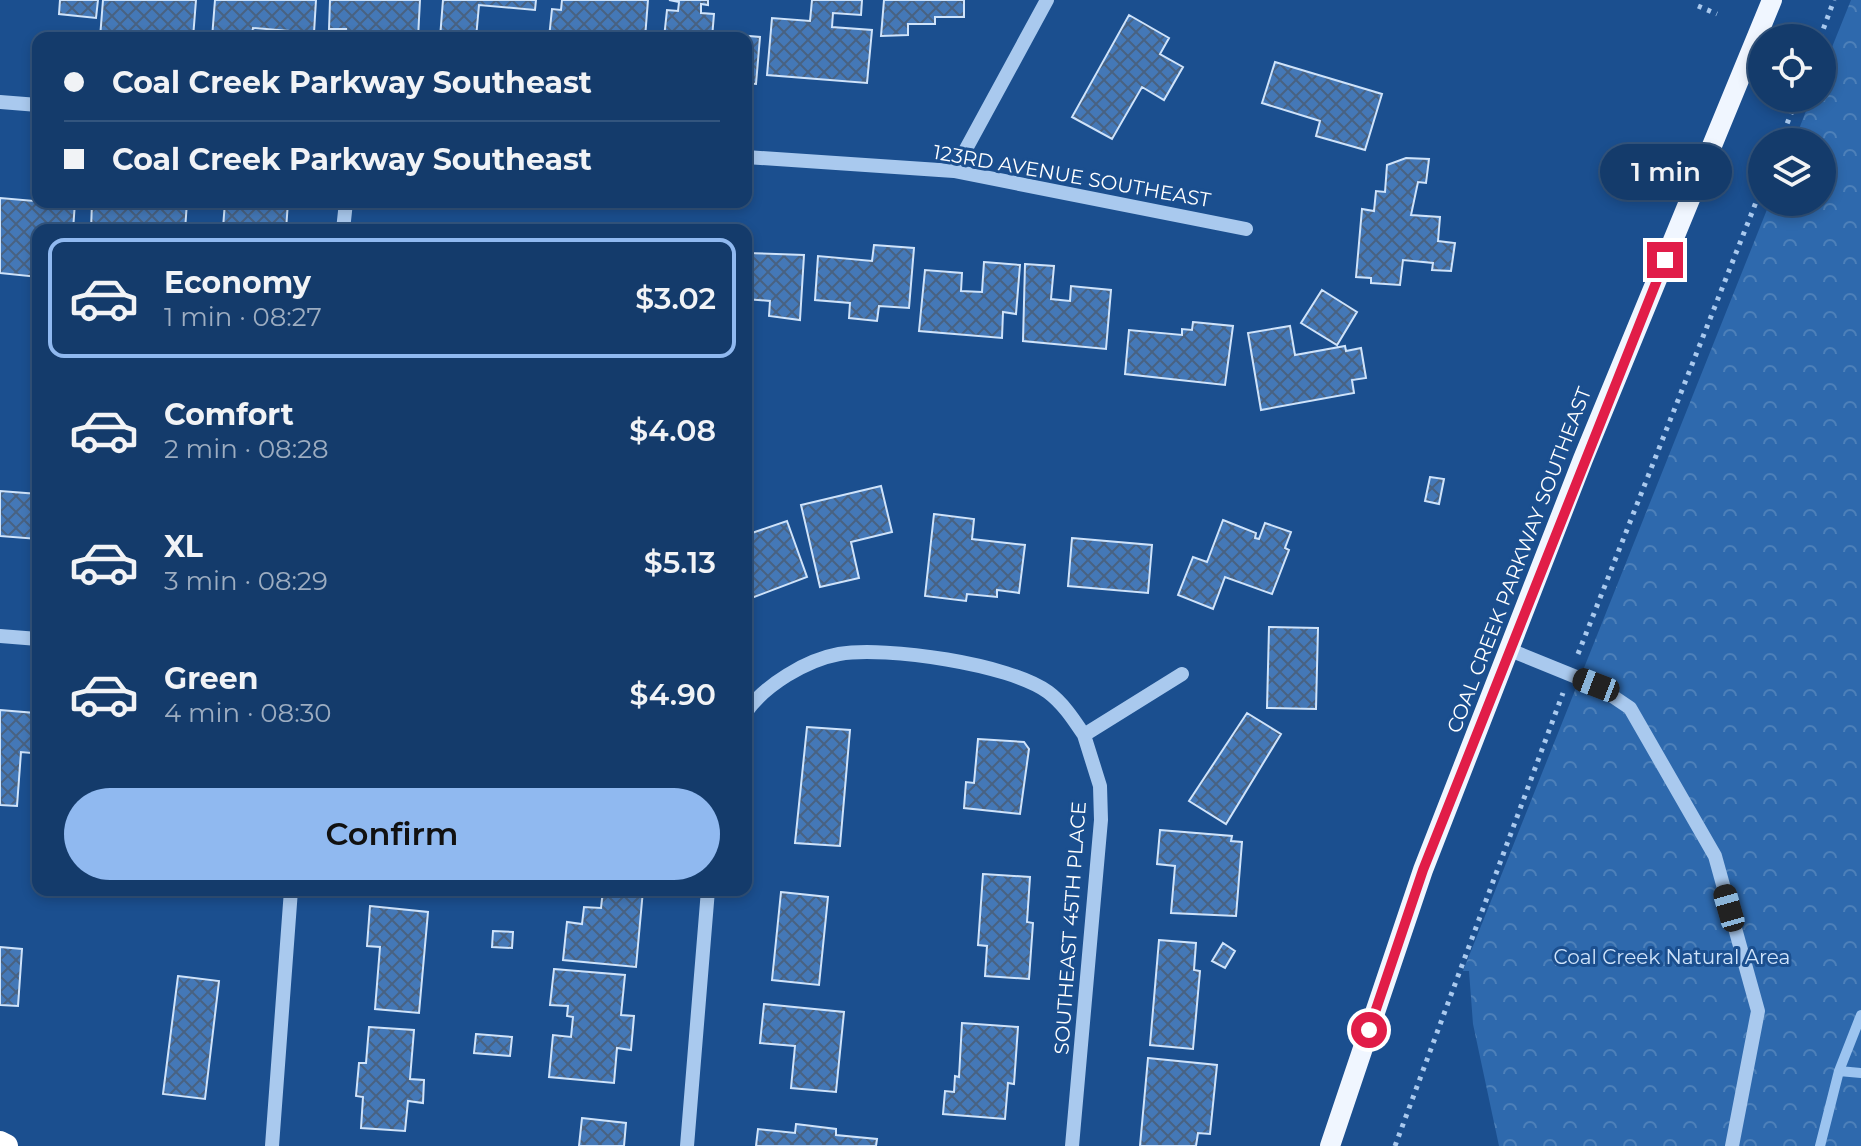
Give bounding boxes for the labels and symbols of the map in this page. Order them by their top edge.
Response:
street label: 123RD AVENUE SOUTHEAST [931,140,1213,212]
callout: 1 min [1599,144,1731,200]
route end [1647,242,1683,278]
street label: COAL CREEK PARKWAY SOUTHEAST [1442,383,1596,736]
car [1569,665,1623,705]
street label: SOUTHEAST 45TH PLACE [1049,801,1091,1055]
car [1711,882,1747,934]
park label: Coal Creek Natural Area [1554,945,1790,969]
route start [1351,1012,1387,1048]

